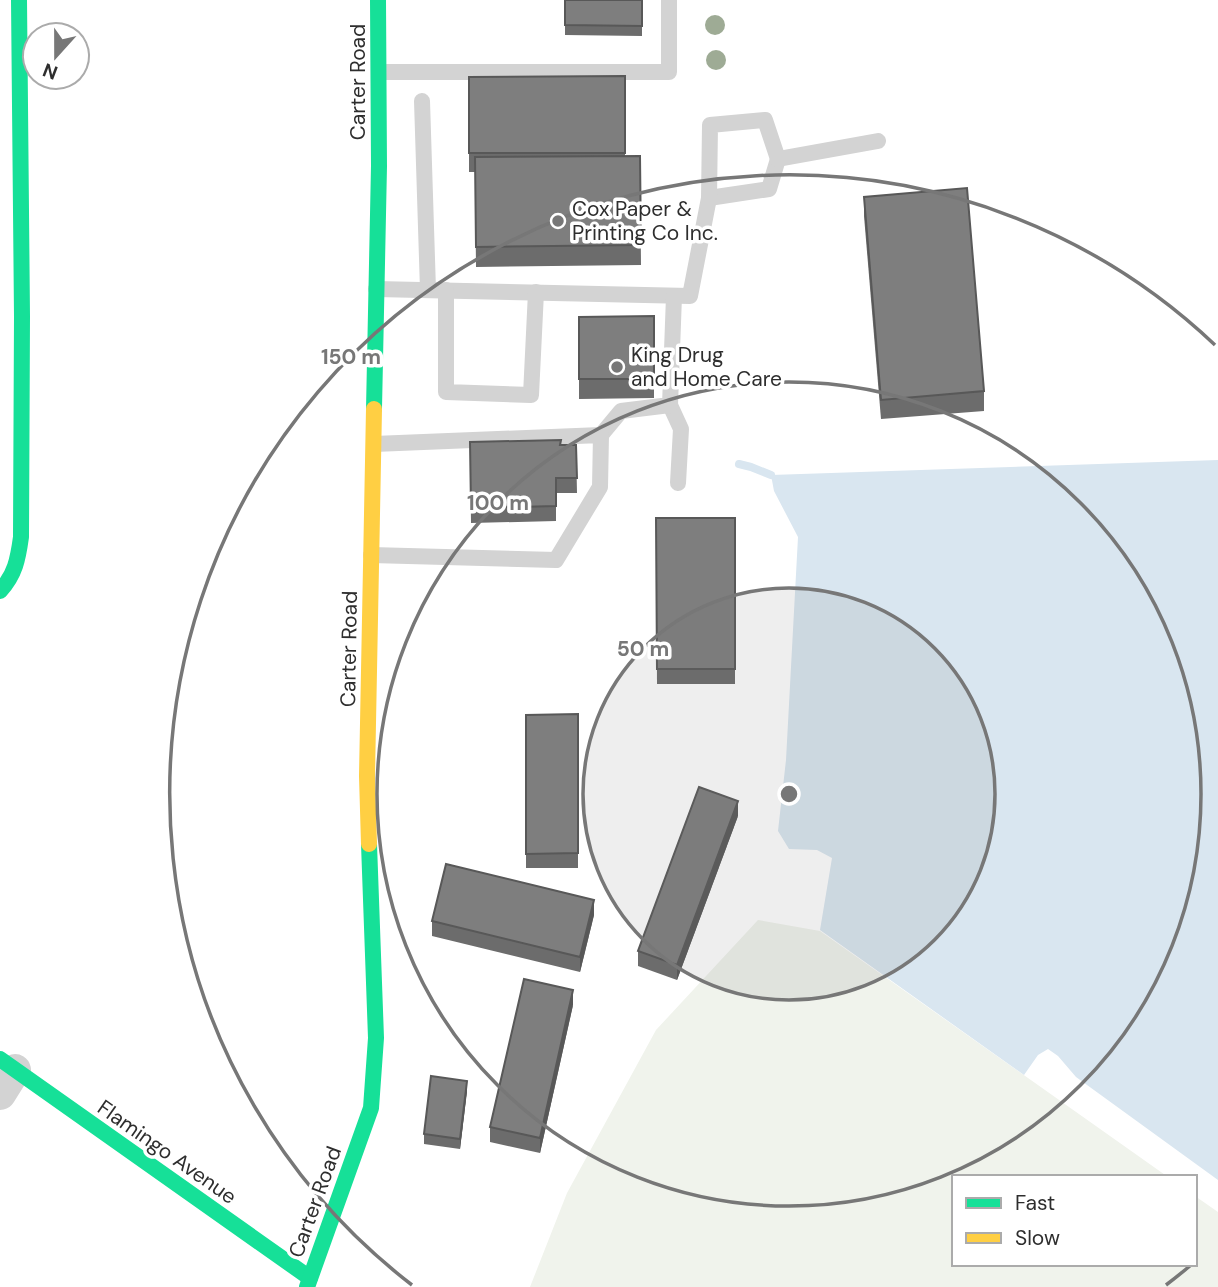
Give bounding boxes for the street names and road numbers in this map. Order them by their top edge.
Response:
street label: Carter Road [344,24,372,140]
street label: Carter Road [334,591,364,707]
street label: Flamingo Avenue [92,1094,242,1210]
street label: Carter Road [282,1143,348,1261]

